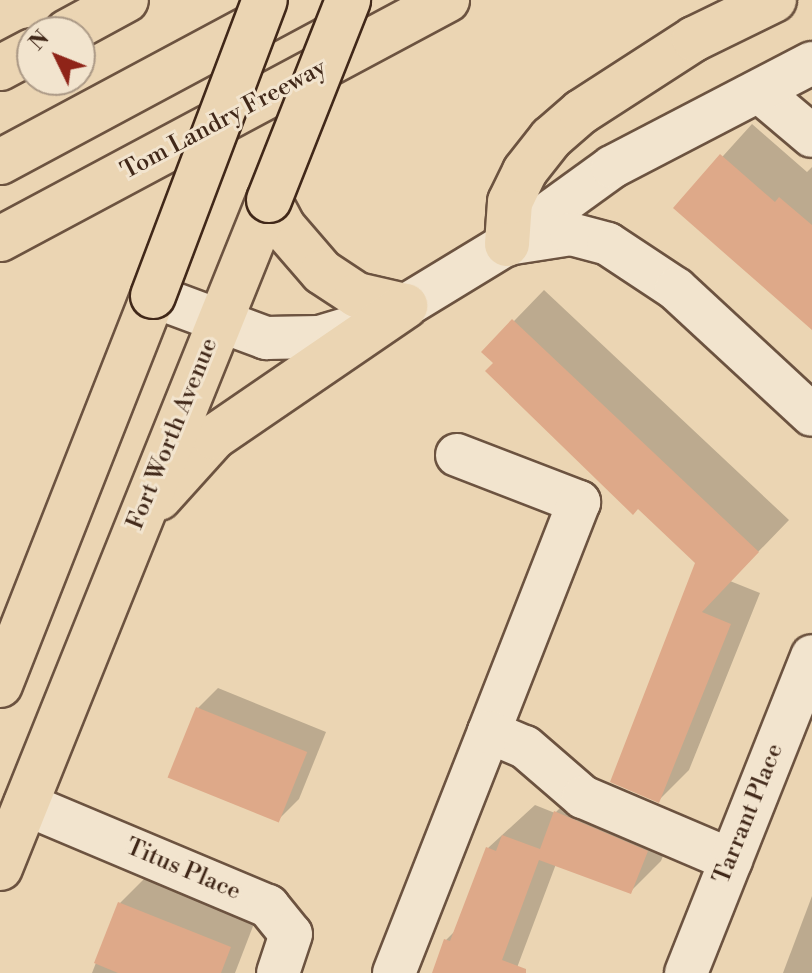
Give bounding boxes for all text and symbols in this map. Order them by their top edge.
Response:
north arrow [16,16,96,96]
text: N [24,25,55,56]
street label: Tom Landry Freeway [117,54,331,186]
street label: Fort Worth Avenue [121,334,225,534]
street label: Tarrant Place [708,740,790,888]
street label: Titus Place [121,833,245,907]

